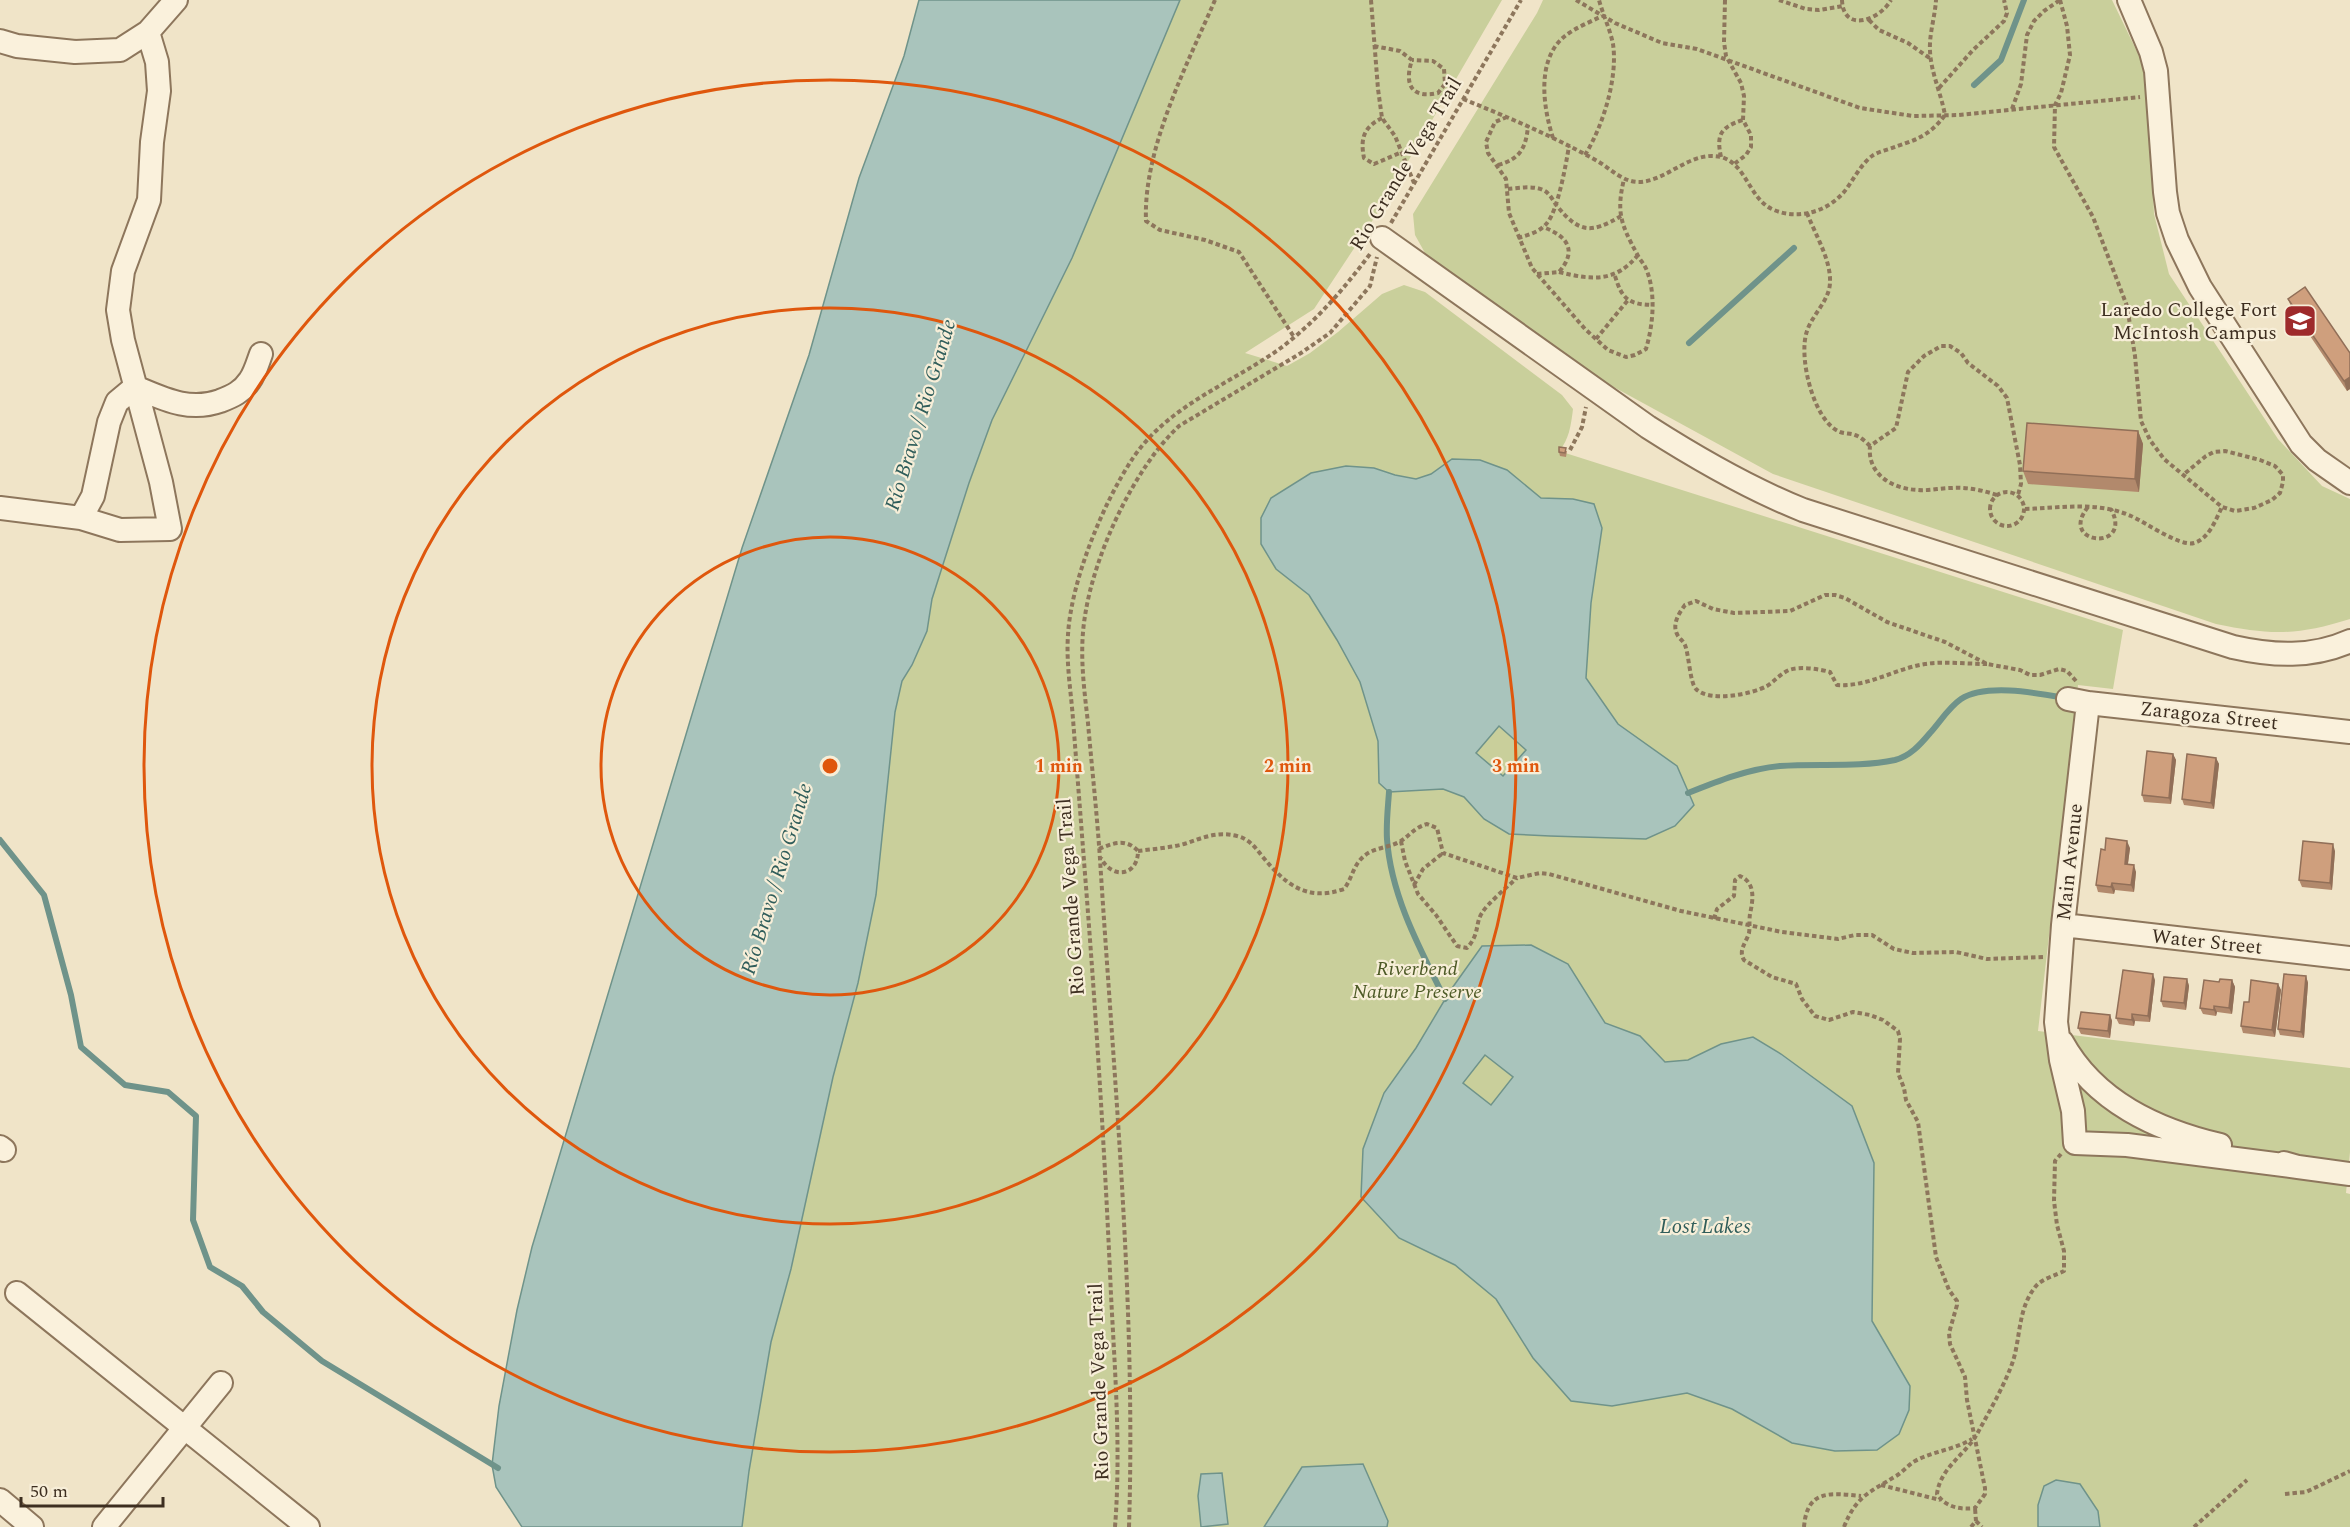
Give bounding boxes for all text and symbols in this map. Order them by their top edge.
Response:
street label: Rio Grande Vega Trail [1342,71,1470,257]
place label: Laredo College Fort McIntosh Campus [2100,295,2277,348]
school or university icon: Laredo College Fort McIntosh Campus [2282,303,2318,339]
water label: Río Bravo / Rio Grande [877,315,965,515]
street label: Zaragoza Street [2138,694,2280,738]
text: 1 min [1035,753,1083,780]
text: 2 min [1264,753,1312,780]
text: 3 min [1492,753,1540,780]
centre of rings [820,756,840,776]
water label: Río Bravo / Rio Grande [733,779,821,979]
street label: Rio Grande Vega Trail [1049,797,1093,997]
street label: Main Avenue [2049,802,2091,922]
street label: Water Street [2150,921,2264,963]
park label: Riverbend Nature Preserve [1352,954,1482,1007]
water label: Lost Lakes [1659,1211,1751,1243]
street label: Rio Grande Vega Trail [1081,1283,1117,1481]
scale bar [21,1470,164,1508]
text: 50 m [30,1478,68,1505]

